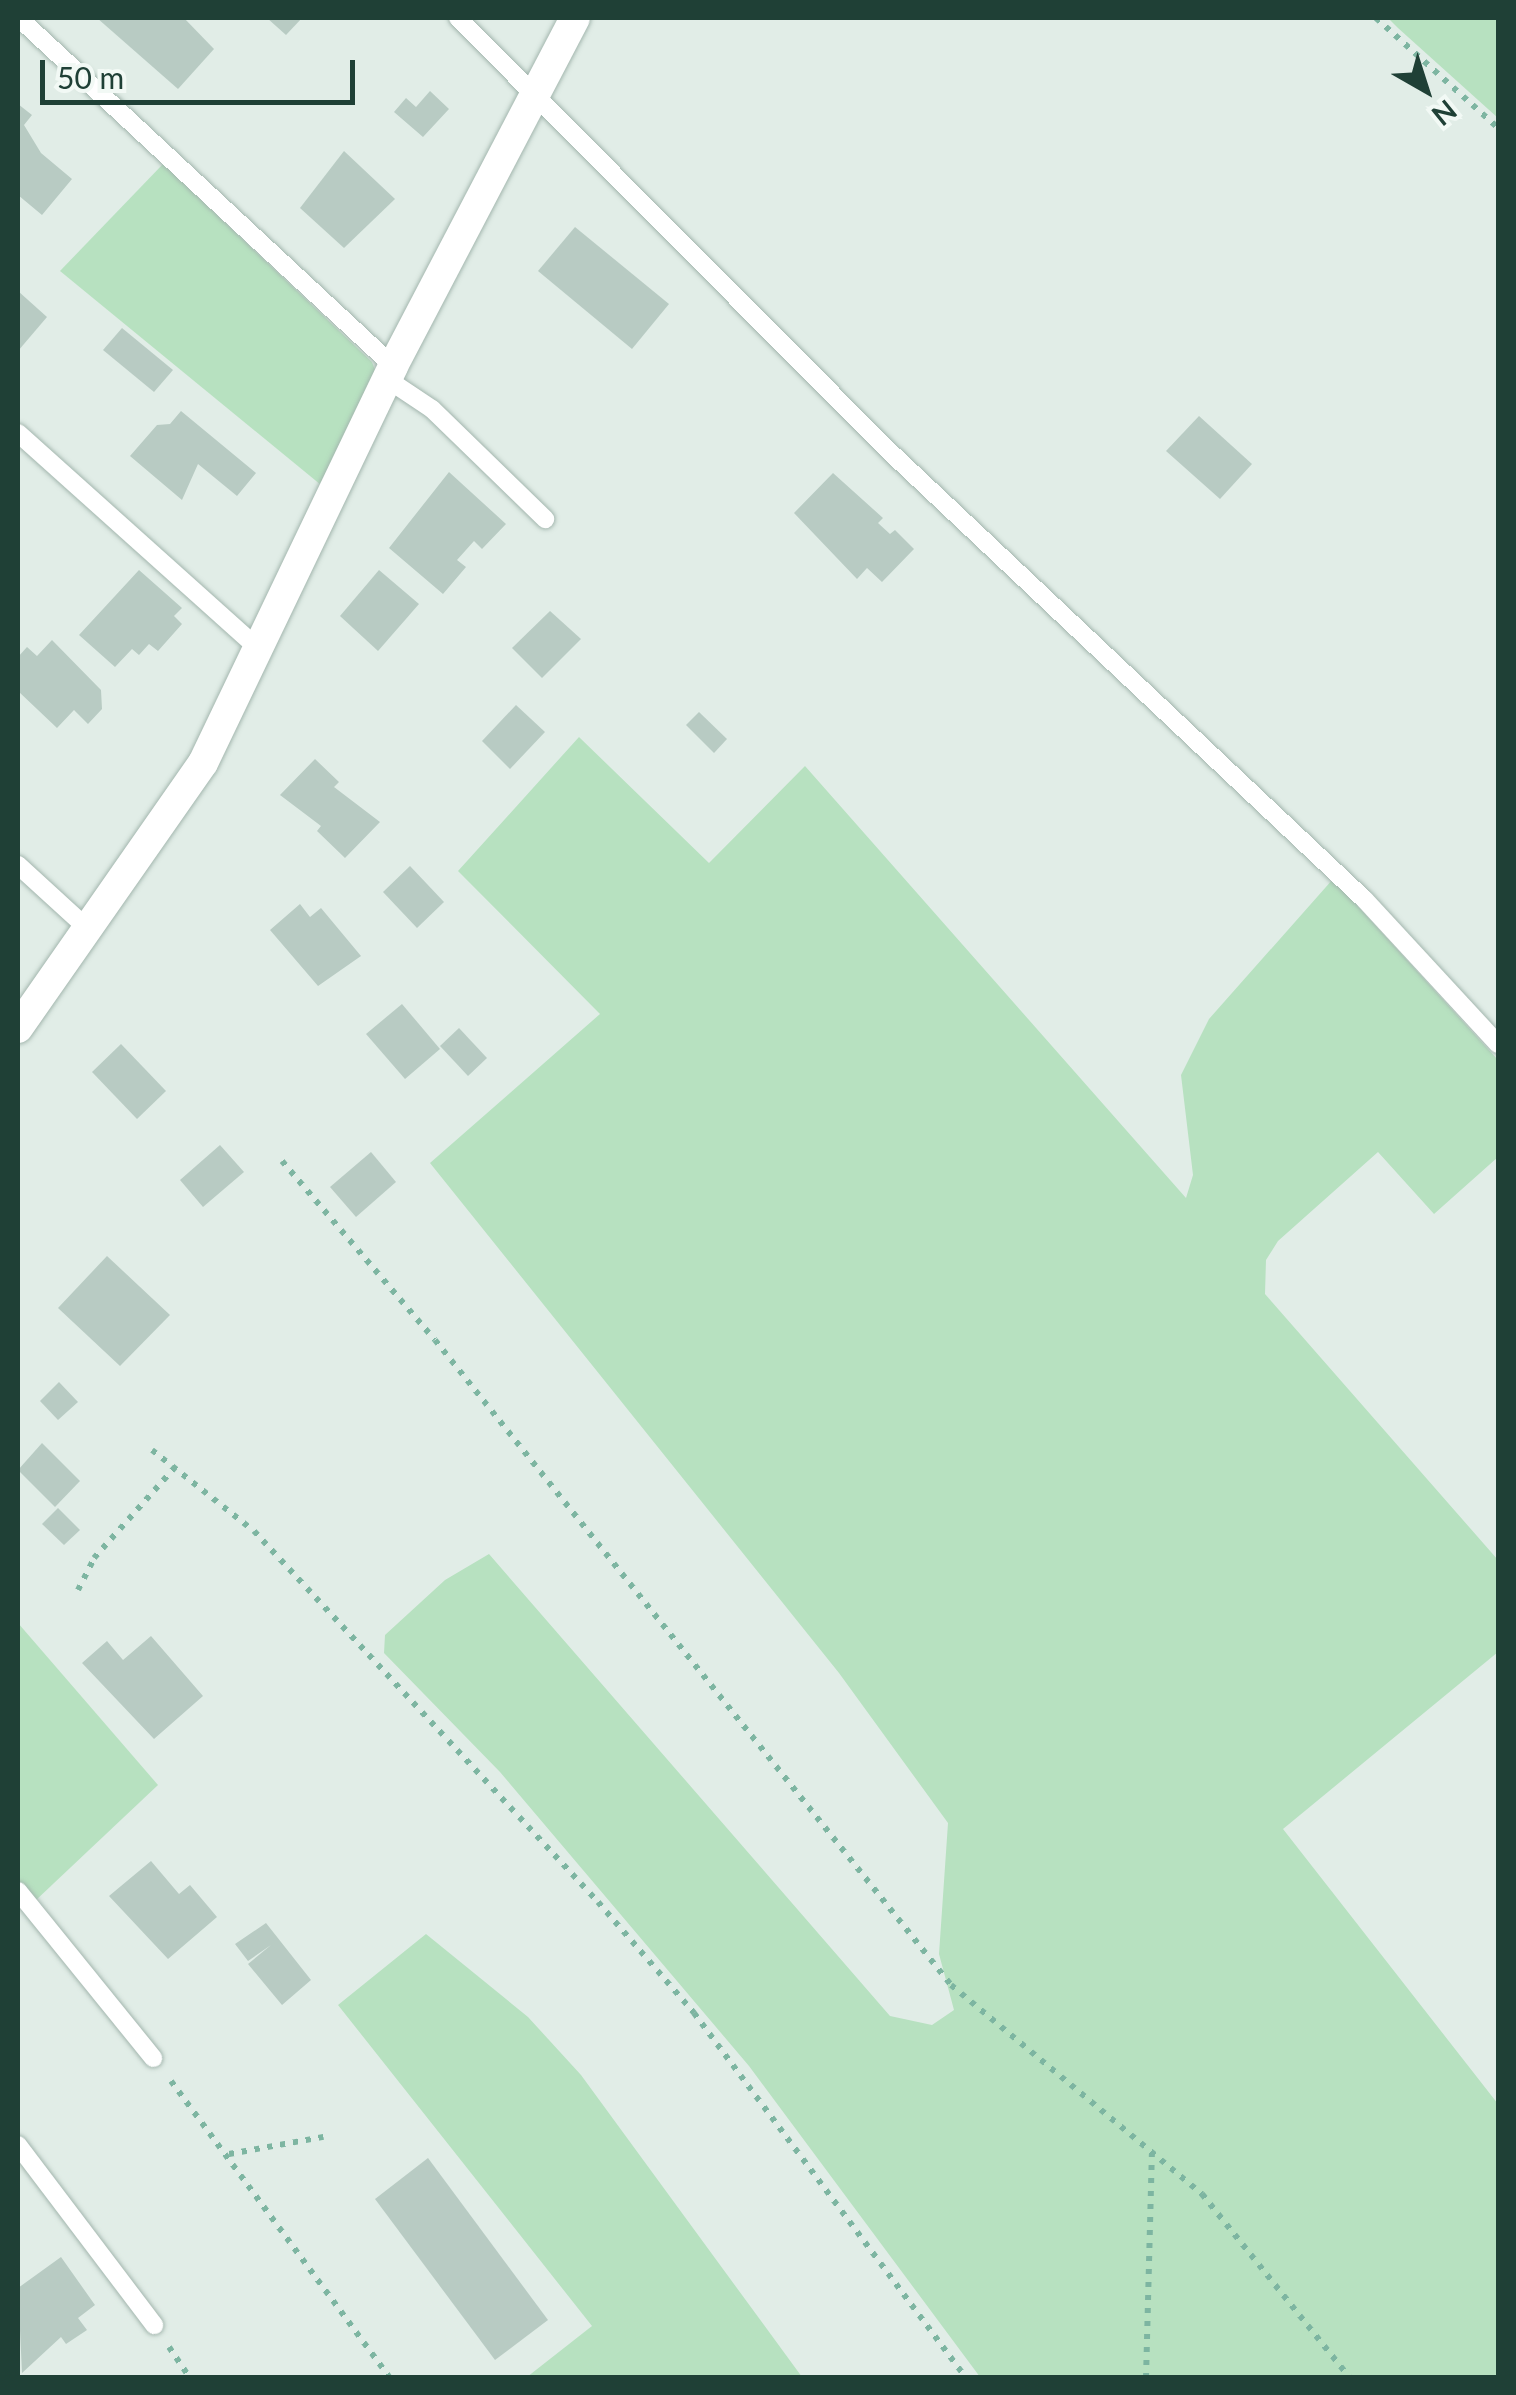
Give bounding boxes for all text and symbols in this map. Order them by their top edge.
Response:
scale bar [45,40,360,102]
north arrow [1376,40,1476,140]
text: 50 m [57,59,124,95]
text: N [1426,93,1464,133]

